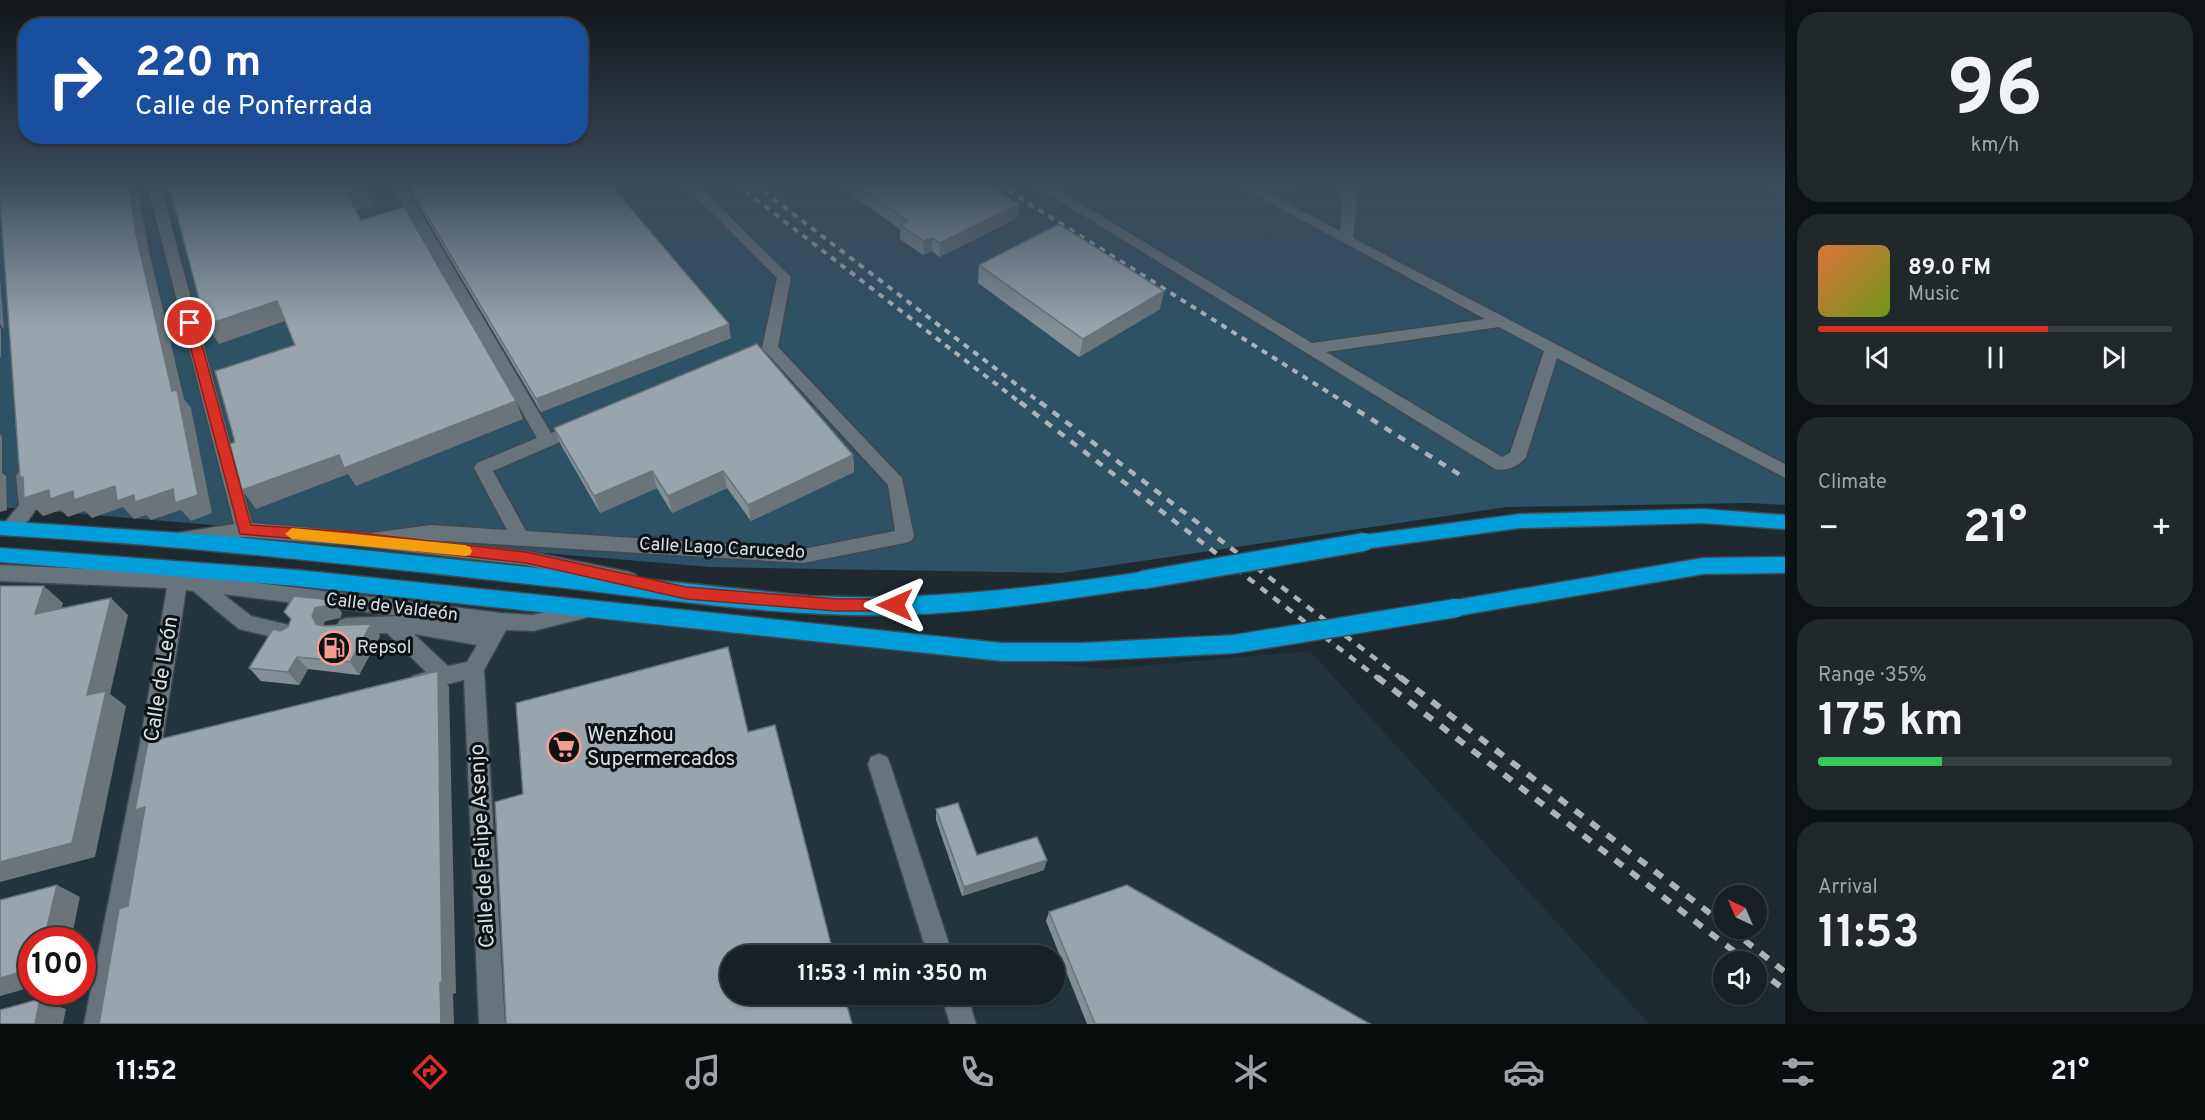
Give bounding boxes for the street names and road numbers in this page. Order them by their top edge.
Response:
street label: Calle Lago Carucedo [638,533,806,565]
street label: Calle de Valdeón [325,588,459,628]
street label: Calle de León [139,614,185,744]
street label: Calle de Felipe Asenjo [464,743,502,949]

